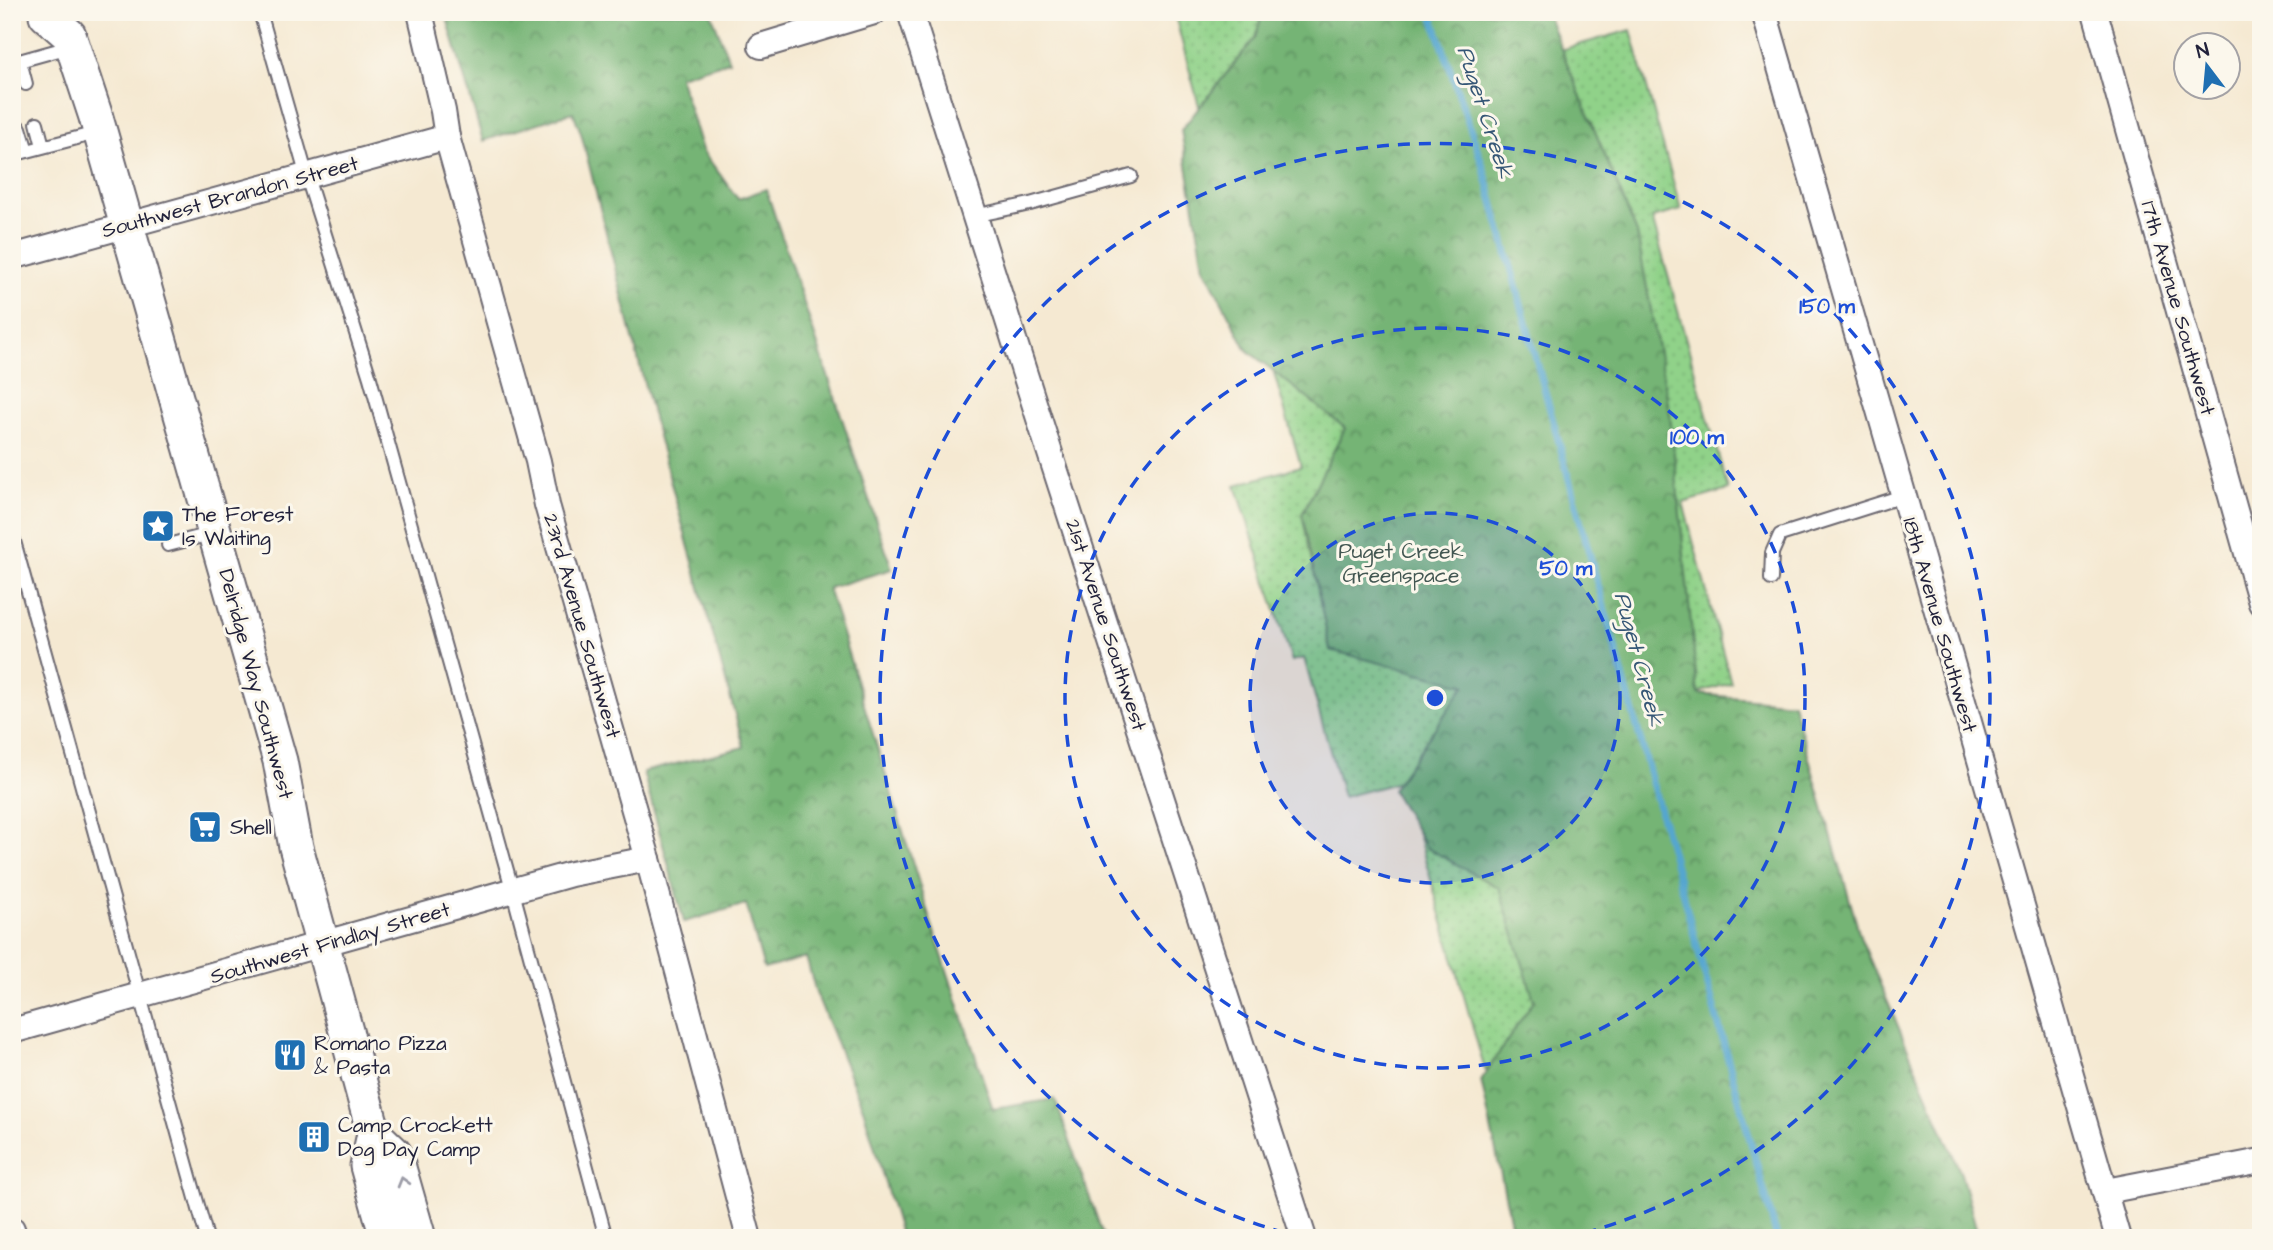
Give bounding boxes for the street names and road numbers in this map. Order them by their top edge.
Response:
street label: Southwest Brandon Street [98,149,362,245]
street label: 17th Avenue Southwest [2133,197,2223,419]
street label: 23rd Avenue Southwest [536,510,628,742]
street label: 18th Avenue Southwest [1895,514,1985,736]
street label: 21st Avenue Southwest [1058,515,1154,735]
street label: Delridge Way Southwest [209,566,301,803]
street label: Southwest Findlay Street [207,895,454,993]

